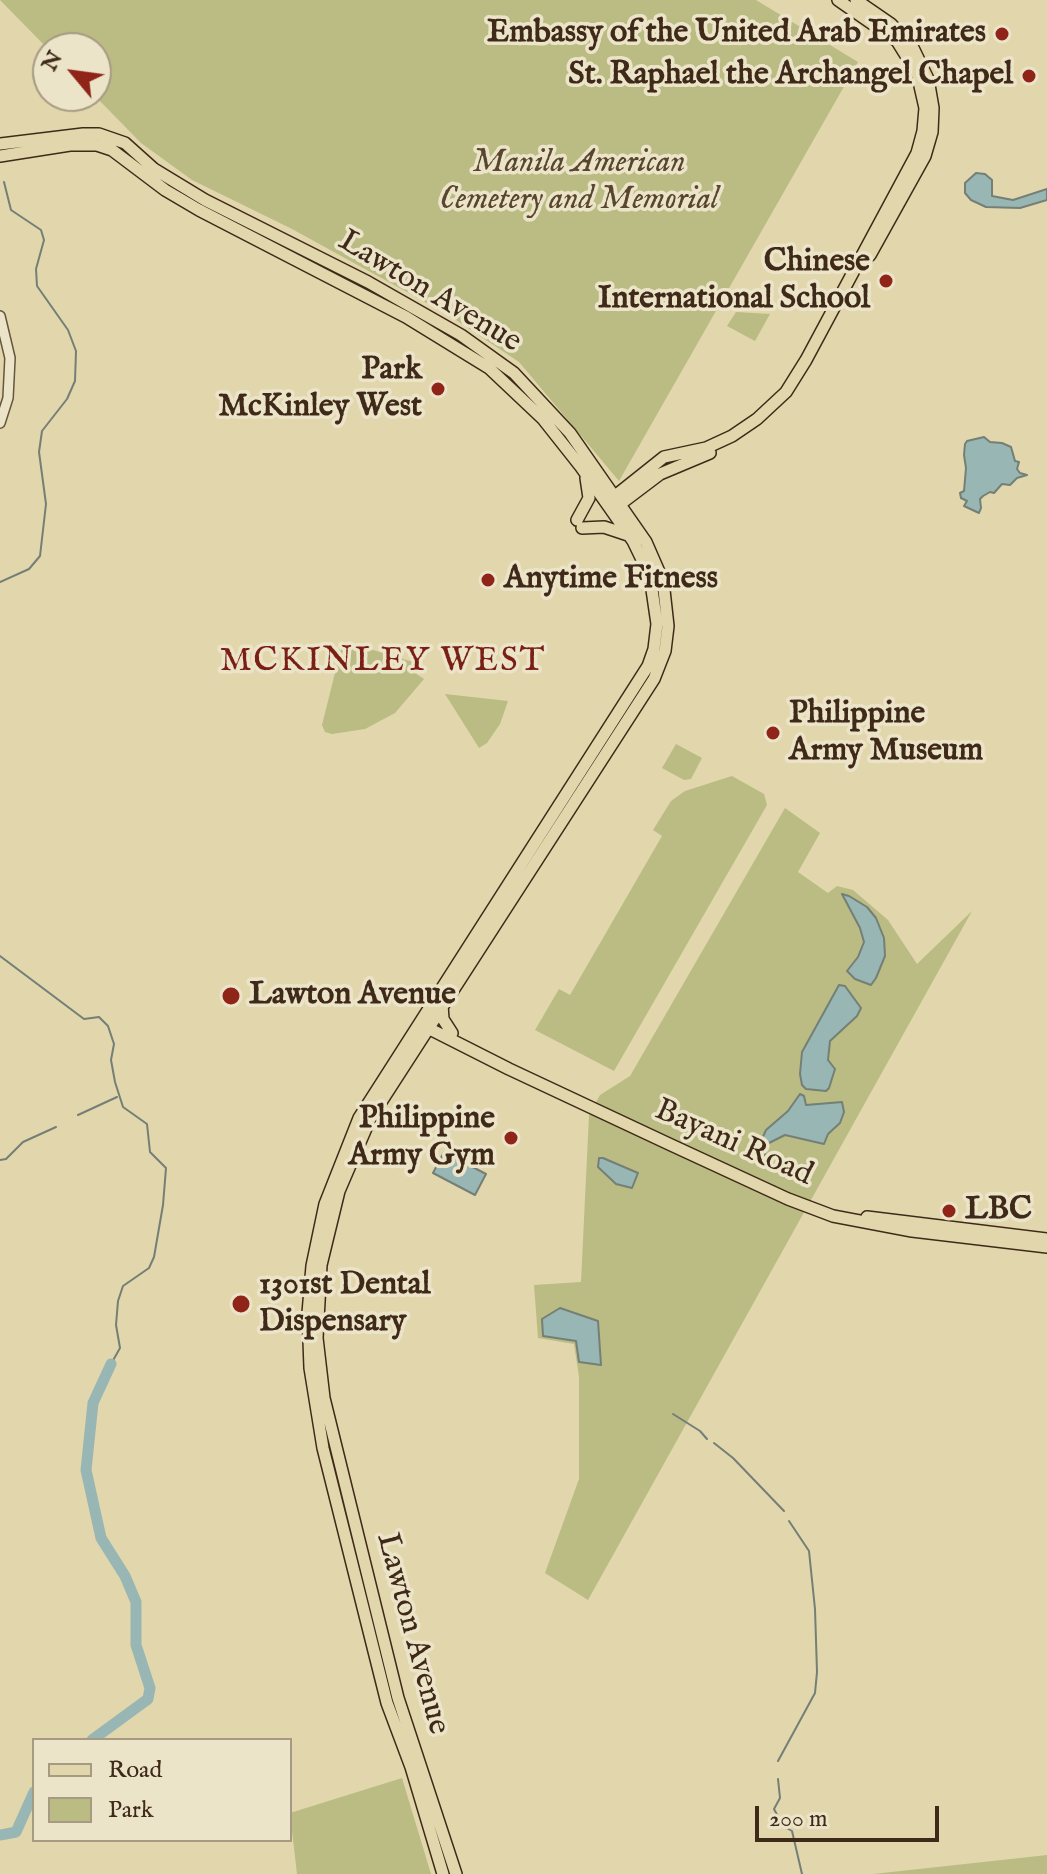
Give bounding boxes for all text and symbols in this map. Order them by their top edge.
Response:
place label: Embassy of the United Arab Emirates [487,15,986,53]
marker: Embassy of the United Arab Emirates [993,25,1011,43]
north arrow [32,32,112,112]
text: N [36,46,70,76]
place label: St. Raphael the Archangel Chapel [568,57,1013,95]
marker: St. Raphael the Archangel Chapel [1020,67,1038,85]
park label: Manila American Cemetery and Memorial [440,145,718,220]
street label: Lawton Avenue [330,223,528,363]
place label: Chinese International School [598,244,870,319]
marker: Chinese International School [877,272,895,290]
place label: Park McKinley West [218,352,422,427]
marker: Park McKinley West [429,380,447,398]
place label: Anytime Fitness [504,561,718,599]
marker: Anytime Fitness [479,571,497,589]
district label: MCKINLEY WEST [220,643,546,683]
place label: Philippine Army Museum [789,696,983,771]
marker: Philippine Army Museum [764,724,782,742]
place label: Lawton Avenue [249,977,456,1015]
marker: Lawton Avenue [220,985,242,1007]
street label: Bayani Road [648,1092,818,1196]
place label: Philippine Army Gym [349,1101,495,1176]
marker: Philippine Army Gym [502,1129,520,1147]
place label: LBC [965,1192,1032,1230]
marker: LBC [940,1202,958,1220]
place label: 1301st Dental Dispensary [259,1267,430,1342]
marker: 1301st Dental Dispensary [230,1293,252,1315]
street label: Lawton Avenue [366,1529,456,1739]
legend [32,1738,292,1842]
text: Road [108,1755,162,1786]
scale bar [759,1790,943,1840]
text: Park [108,1795,154,1826]
text: 200 m [769,1804,828,1835]

